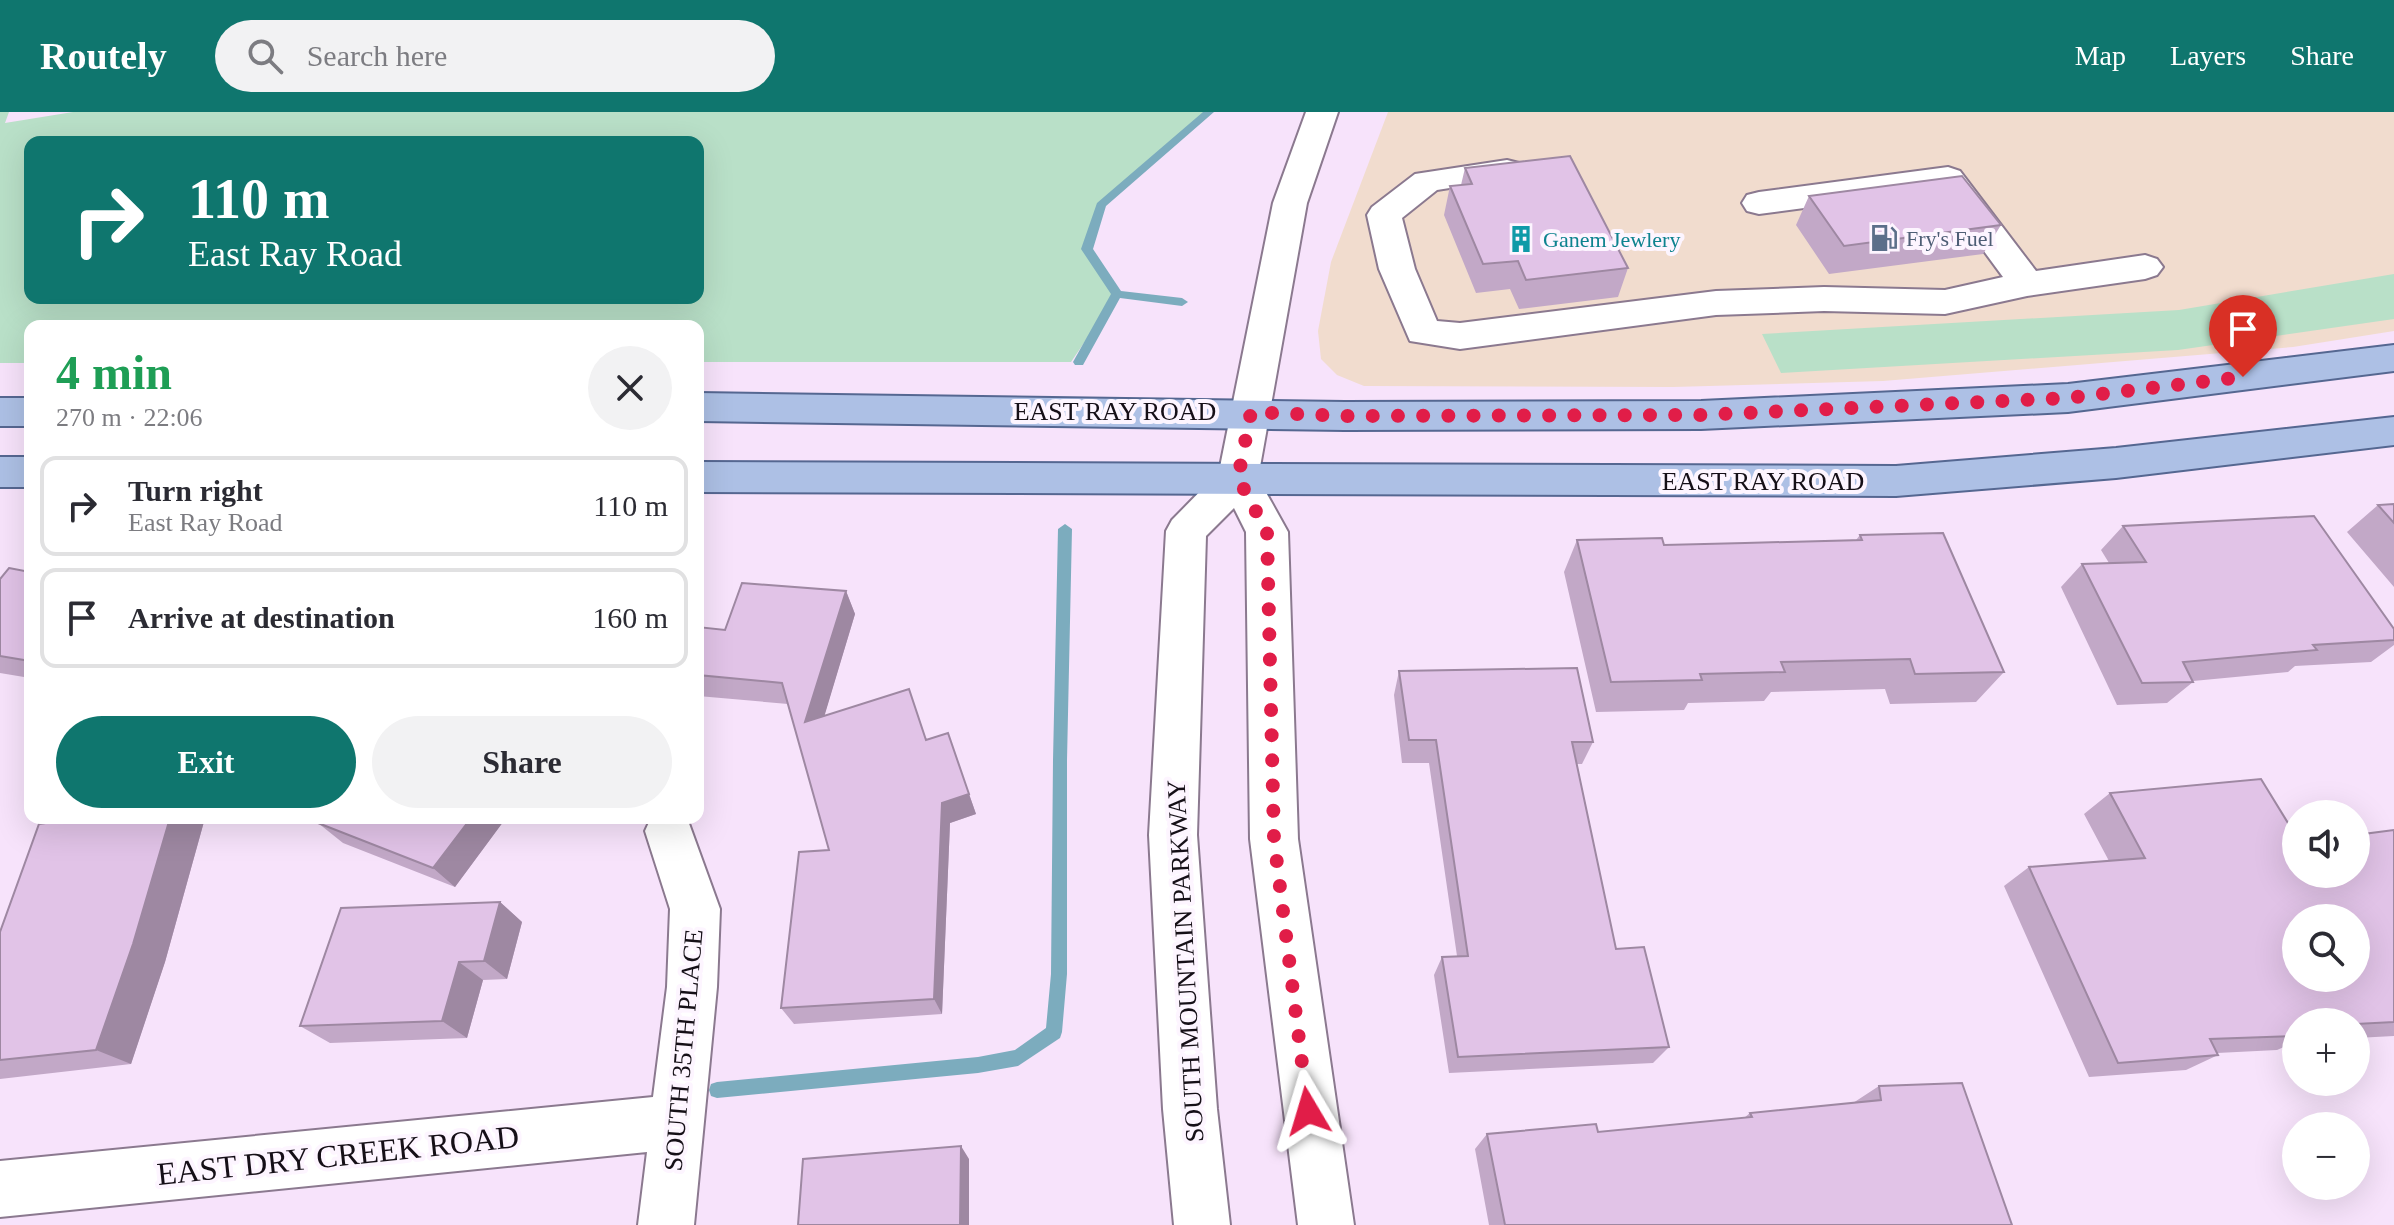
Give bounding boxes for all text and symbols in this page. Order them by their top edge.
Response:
search box [215,20,775,92]
icon: search [243,34,287,78]
text: Routely [40,35,167,77]
text: Search here [307,39,447,72]
text: Map [2075,40,2126,71]
text: Layers [2170,40,2246,71]
text: Share [2290,40,2354,71]
icon: right [56,168,160,272]
text: 110 m [188,168,330,230]
fuel station icon: Fry's Fuel [1869,223,1899,253]
building icon: Ganem Jewlery [1506,224,1536,254]
place label: Fry's Fuel [1906,226,1994,251]
place label: Ganem Jewlery [1543,227,1680,252]
text: East Ray Road [188,234,402,274]
pin [2209,295,2277,377]
icon: arrive [2221,307,2265,351]
text: 4 min [56,346,172,399]
button: close [588,346,672,430]
street label: EAST RAY ROAD [1014,397,1216,426]
text: 270 m · 22:06 [56,403,203,432]
street label: EAST RAY ROAD [1662,467,1864,496]
text: Turn right [128,474,263,507]
icon: right [60,484,104,528]
text: 110 m [593,489,668,522]
text: East Ray Road [128,508,283,537]
icon: arrive [60,596,104,640]
text: Arrive at destination [128,601,395,634]
text: 160 m [592,601,668,634]
button: Exit [56,716,356,808]
button: Share [372,716,672,808]
street label: SOUTH MOUNTAIN PARKWAY [1162,779,1209,1143]
map controls [2282,800,2370,1200]
button: sound [2282,800,2370,888]
button: search [2282,904,2370,992]
street label: SOUTH 35TH PLACE [658,928,709,1172]
button: + [2282,1008,2370,1096]
position arrow [1266,1069,1350,1153]
button: − [2282,1112,2370,1200]
street label: EAST DRY CREEK ROAD [155,1118,521,1192]

